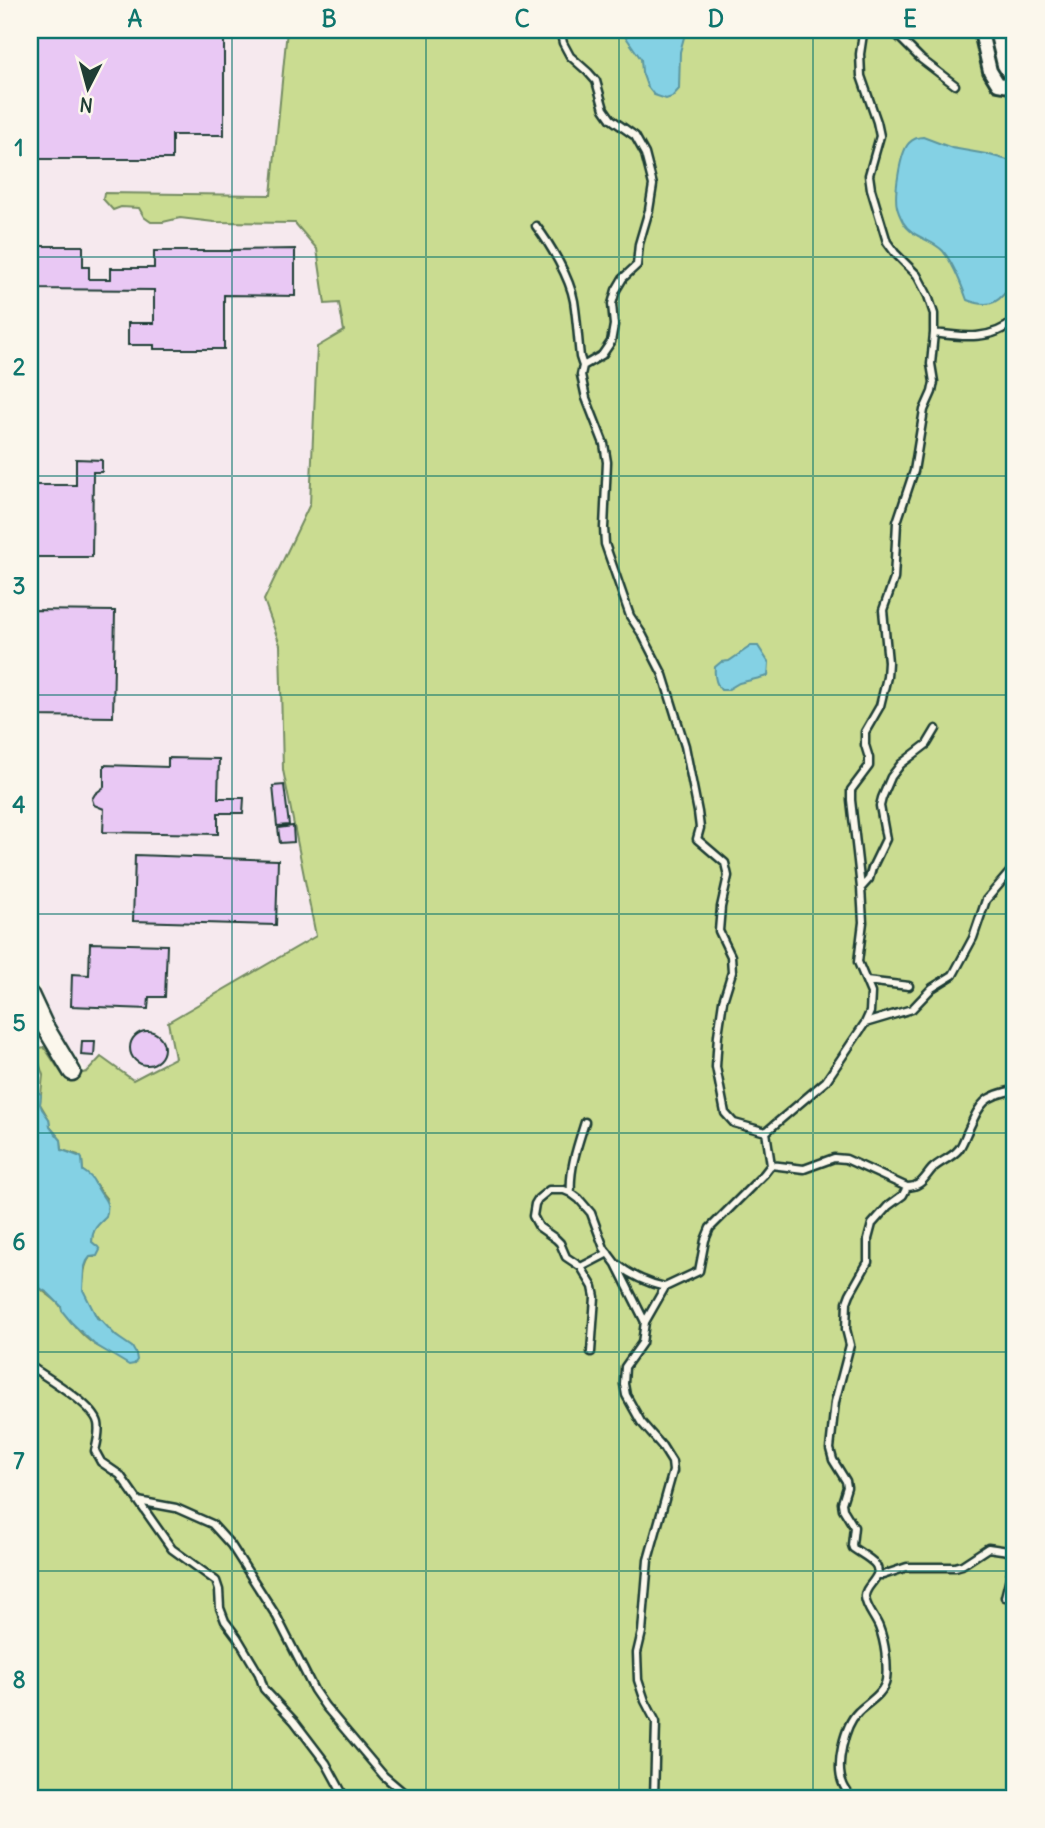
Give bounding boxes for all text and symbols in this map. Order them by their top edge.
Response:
text: A [128,4,143,33]
text: B [321,4,337,33]
text: C [514,4,530,33]
text: D [708,4,724,33]
text: E [903,4,917,33]
north arrow [52,52,122,122]
text: N [78,92,94,118]
text: 1 [14,133,24,162]
text: 2 [13,352,26,381]
text: 3 [12,571,26,600]
text: 4 [12,790,26,819]
text: 5 [12,1008,26,1037]
text: 6 [12,1227,26,1256]
text: 7 [13,1446,25,1475]
text: 8 [12,1665,26,1694]

